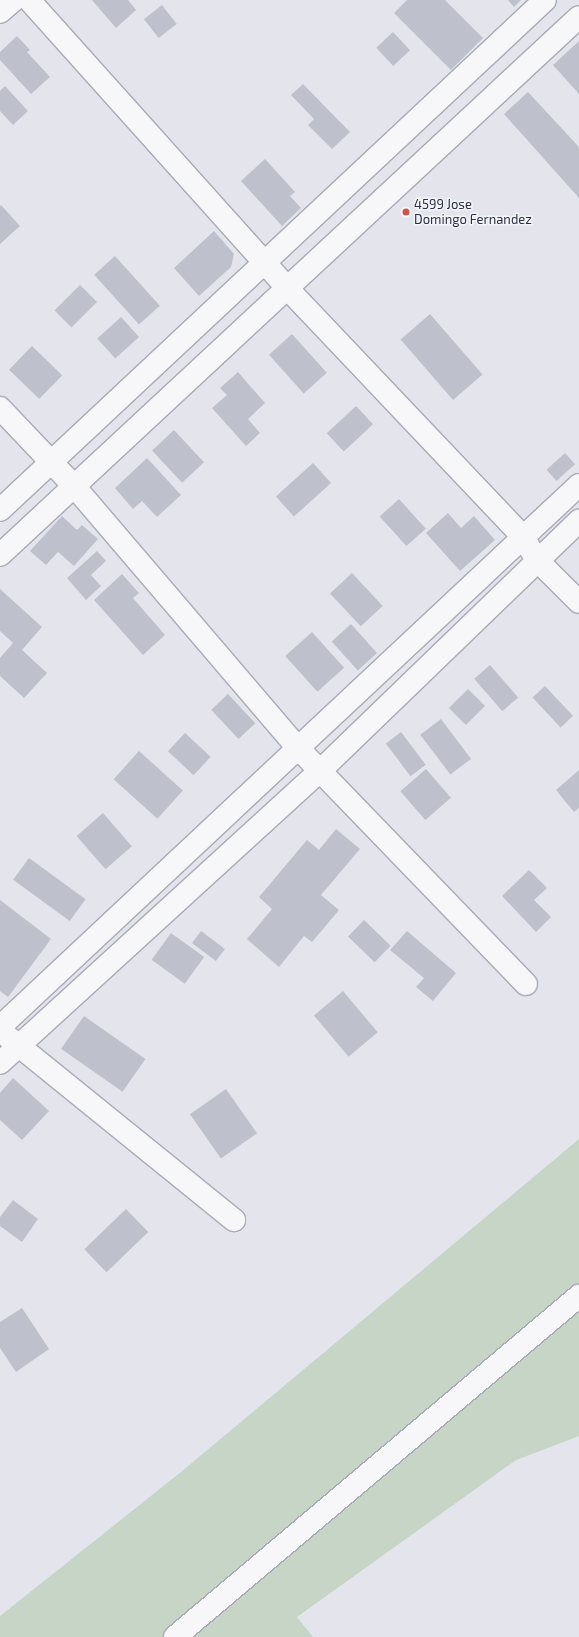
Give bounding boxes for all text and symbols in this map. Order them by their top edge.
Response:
place label: 4599 Jose Domingo Fernandez [414,197,532,228]
marker: 4599 Jose Domingo Fernandez [401,207,411,217]

